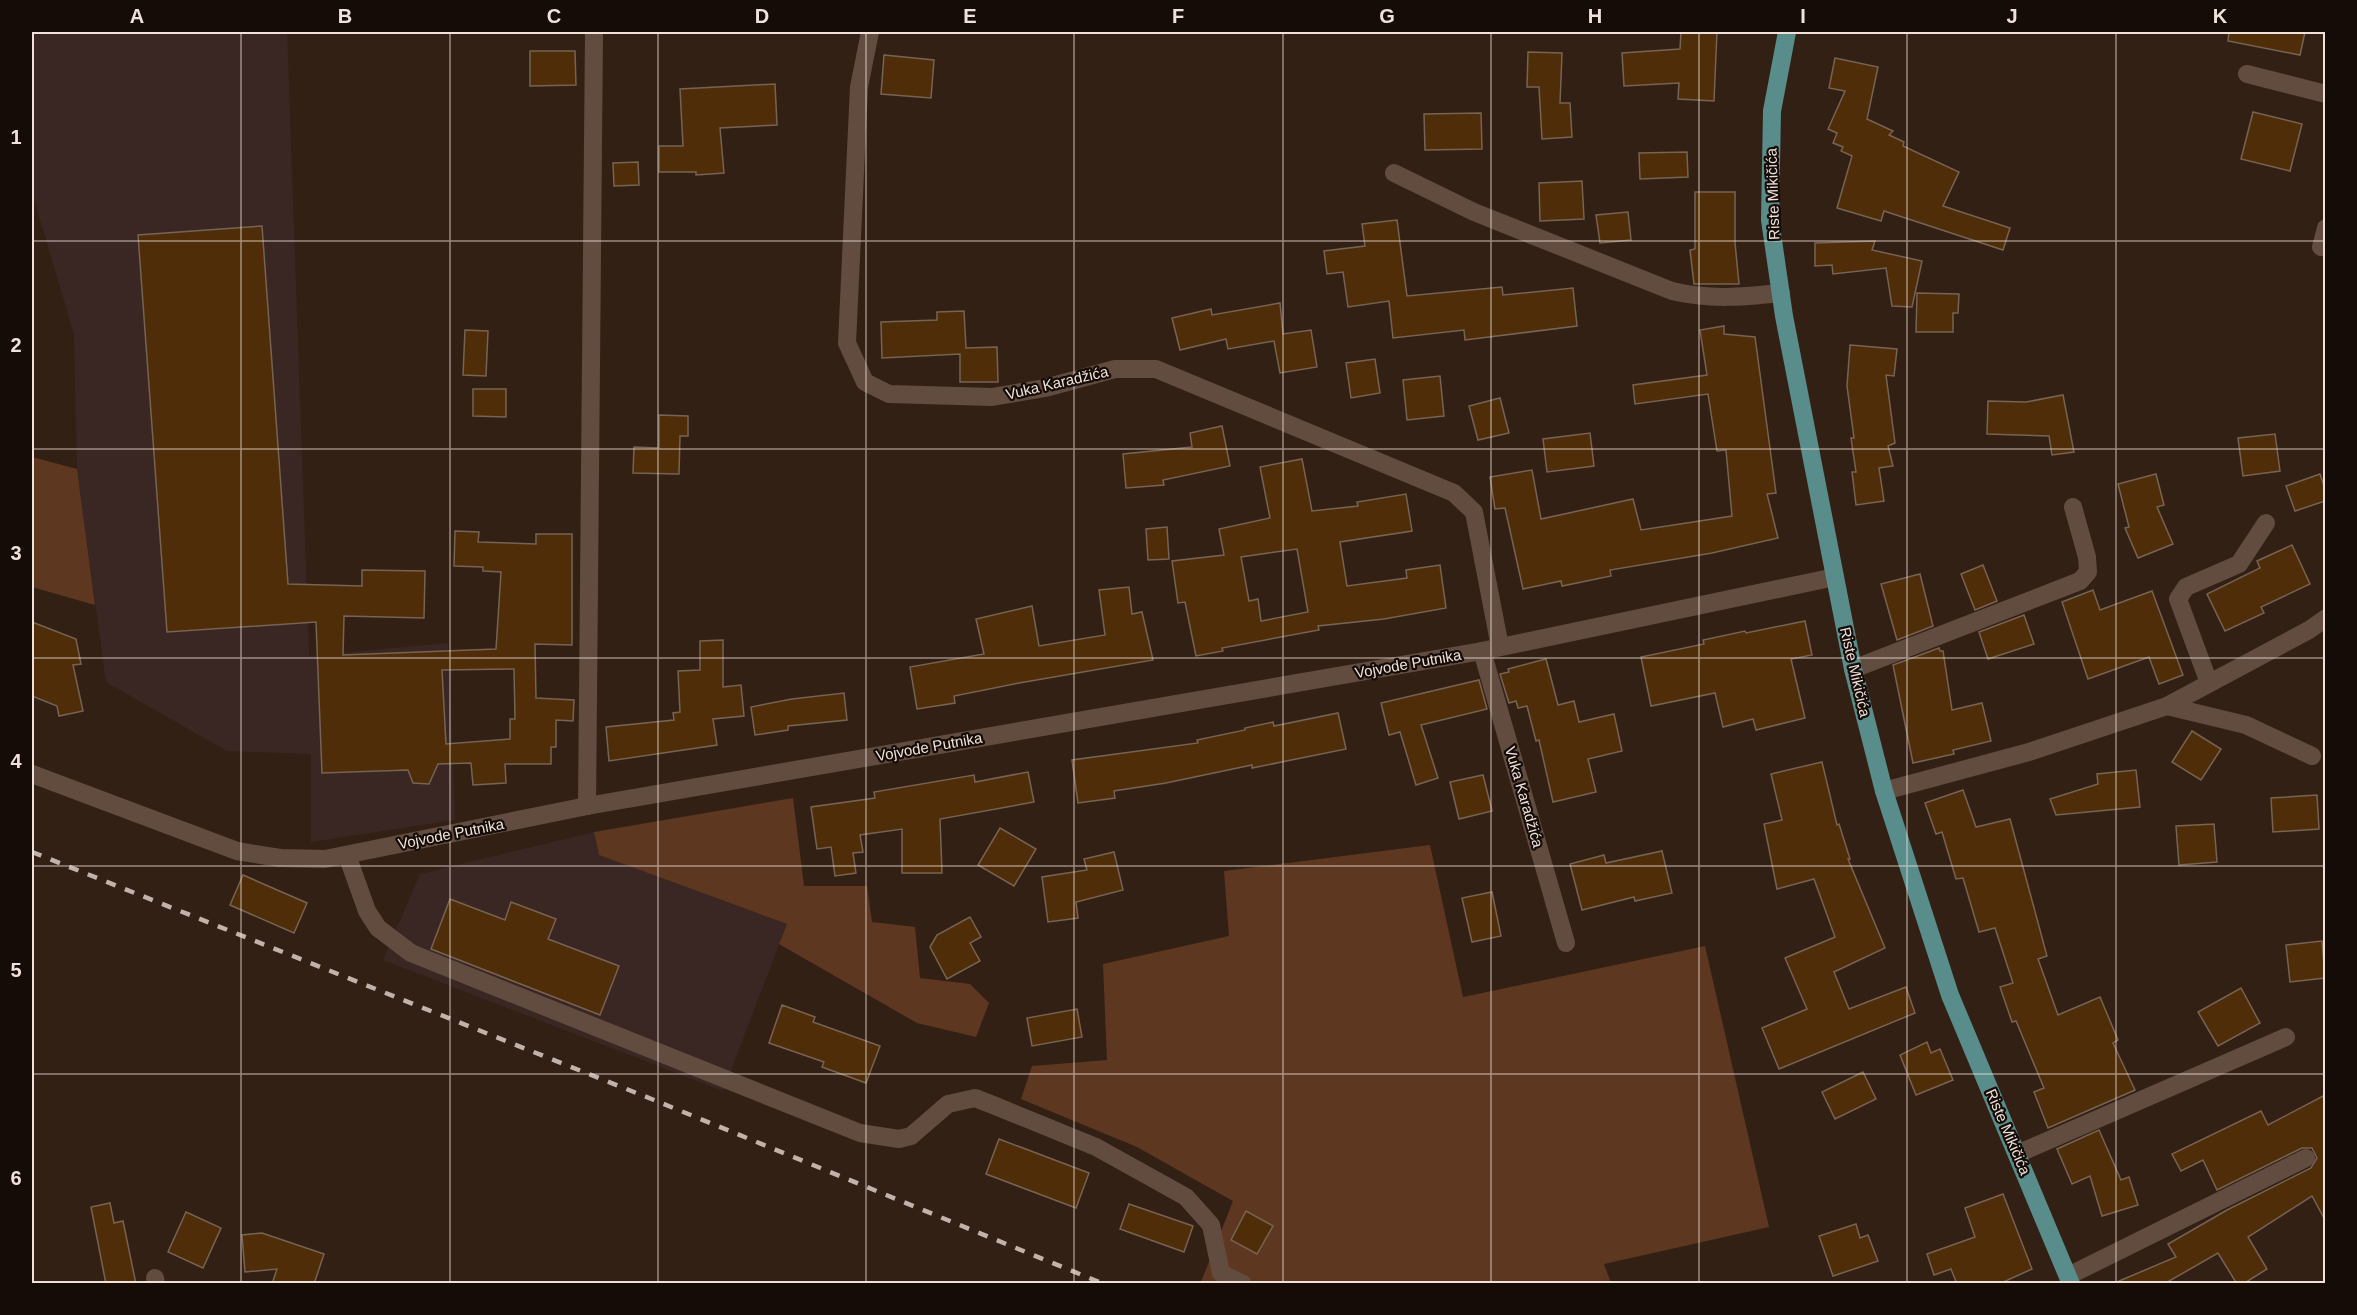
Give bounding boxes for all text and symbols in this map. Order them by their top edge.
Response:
text: A [130,5,144,27]
text: B [338,5,352,27]
text: C [547,5,561,27]
text: D [755,5,769,27]
text: E [963,5,977,27]
text: F [1172,5,1184,27]
text: G [1379,5,1395,27]
text: H [1588,5,1602,27]
text: I [1800,5,1806,27]
text: J [2006,5,2018,27]
text: K [2213,5,2228,27]
text: 1 [10,126,22,148]
street label: Riste Mikičića [1762,147,1783,240]
text: 2 [10,334,22,356]
street label: Vuka Karadžića [1004,362,1110,403]
text: 3 [10,542,22,564]
street label: Riste Mikičića [1837,625,1874,719]
street label: Vojvode Putnika [1353,646,1463,681]
street label: Vojvode Putnika [874,729,984,764]
street label: Vuka Karadžića [1502,744,1547,850]
text: 4 [10,750,22,772]
street label: Vojvode Putnika [396,815,506,852]
text: 5 [10,959,22,981]
street label: Riste Mikičića [1983,1086,2034,1178]
text: 6 [10,1167,22,1189]

